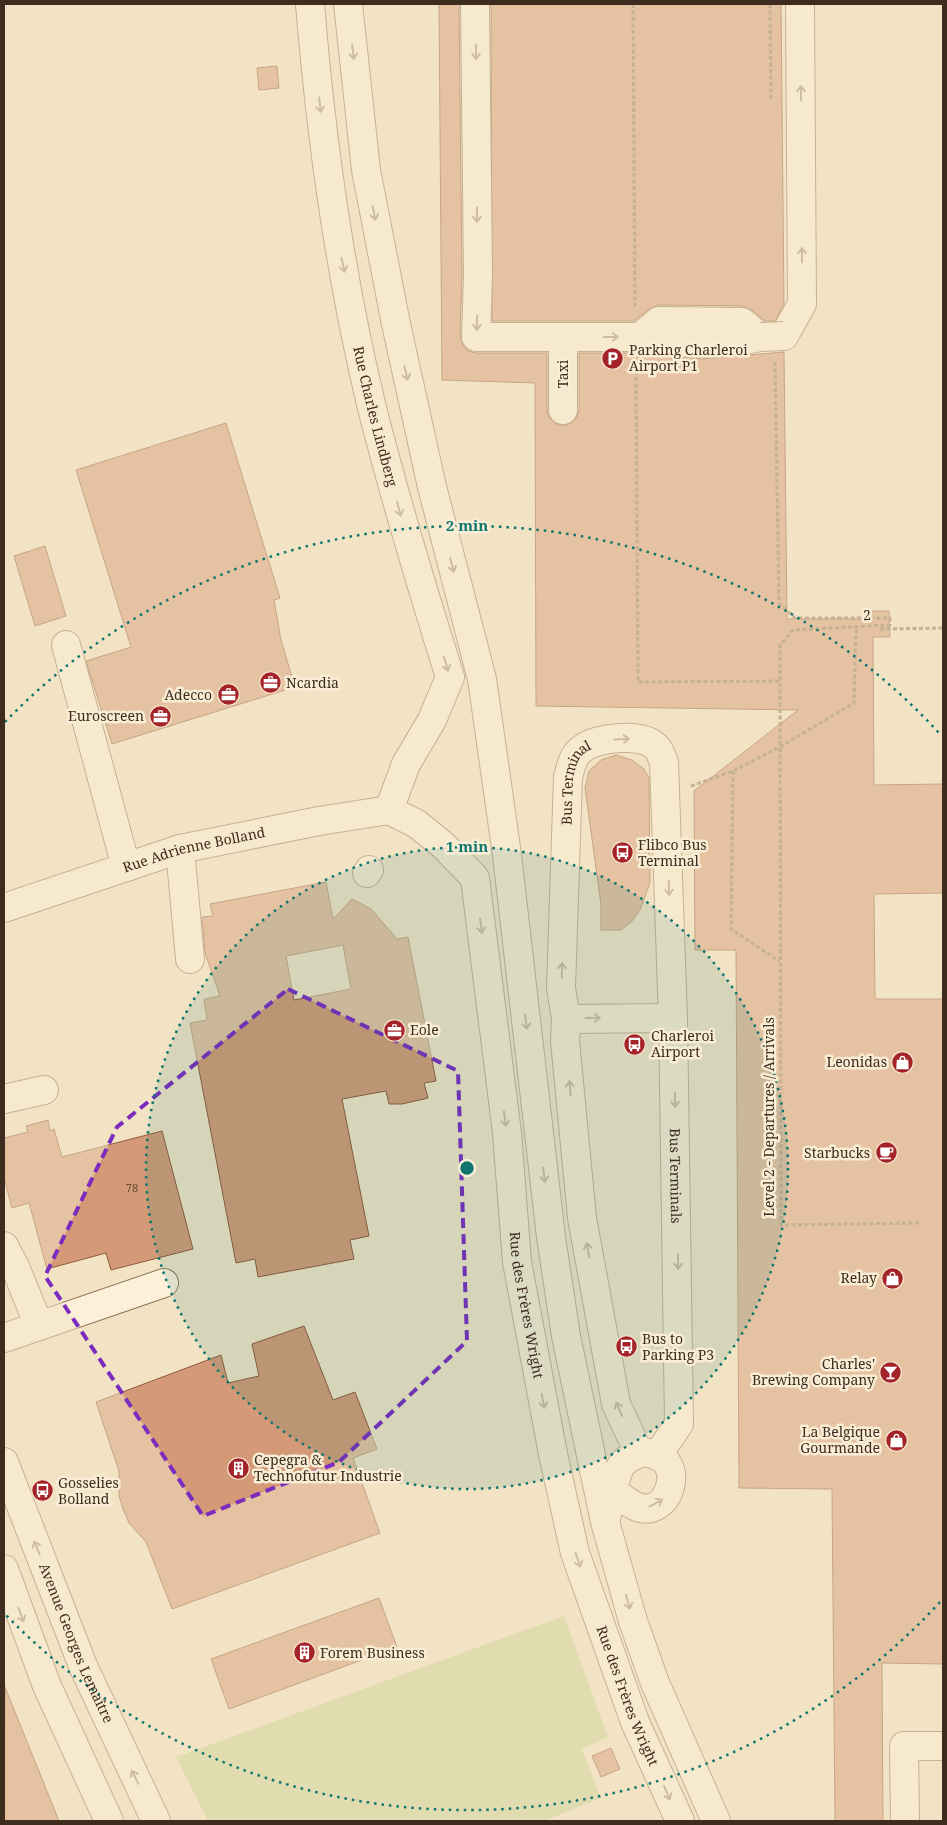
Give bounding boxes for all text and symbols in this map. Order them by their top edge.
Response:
one-way arrow [348,44,358,60]
one-way arrow [471,44,481,60]
one-way arrow [796,85,806,101]
one-way arrow [315,96,325,112]
one-way arrow [370,205,380,221]
one-way arrow [473,207,482,223]
one-way arrow [797,247,807,264]
one-way arrow [339,257,348,273]
one-way arrow [472,315,481,331]
one-way arrow [603,332,619,342]
place label: Parking Charleroi Airport P1 [629,340,748,375]
street label: Rue Charles Lindberg [349,344,403,489]
parking icon: Parking Charleroi Airport P1 [601,346,625,370]
street label: Taxi [553,359,572,388]
one-way arrow [402,364,412,380]
one-way arrow [395,500,404,516]
text: 2 min [446,515,488,535]
one-way arrow [448,556,458,572]
street label: 2 [863,605,871,624]
one-way arrow [442,656,452,672]
office icon: Ncardia [258,671,282,695]
place label: Ncardia [286,673,339,692]
office icon: Adecco [216,683,240,707]
place label: Adecco [164,685,212,704]
office icon: Euroscreen [148,704,172,728]
place label: Euroscreen [68,706,144,725]
one-way arrow [614,734,630,743]
street label: Bus Terminal [556,735,594,825]
street label: Rue Adrienne Bolland [120,822,267,877]
place label: Flibco Bus Terminal [638,835,707,870]
text: 1 min [446,836,488,856]
bus stop icon: Flibco Bus Terminal [610,841,634,865]
one-way arrow [664,880,673,896]
one-way arrow [476,918,486,934]
one-way arrow [557,962,567,978]
one-way arrow [584,1013,600,1023]
one-way arrow [521,1014,531,1030]
street label: Level 2 - Departures / Arrivals [759,1017,778,1217]
office icon: Eole [382,1018,406,1042]
place label: Eole [410,1020,439,1039]
place label: Charleroi Airport [651,1026,714,1061]
bus stop icon: Charleroi Airport [623,1032,647,1056]
shop icon: Leonidas [891,1050,915,1074]
place label: Leonidas [826,1052,887,1071]
one-way arrow [565,1081,575,1097]
one-way arrow [670,1091,680,1107]
one-way arrow [500,1111,510,1127]
street label: Bus Terminals [666,1128,686,1224]
cafe icon: Starbucks [874,1141,898,1165]
place label: Starbucks [804,1143,870,1162]
centre of rings [458,1159,476,1177]
one-way arrow [539,1167,549,1183]
house number: 78 [126,1180,138,1195]
street label: Rue des Frères Wright [506,1231,549,1380]
one-way arrow [583,1242,593,1258]
one-way arrow [673,1254,683,1270]
shop icon: Relay [881,1266,905,1290]
place label: Relay [840,1268,877,1287]
place label: Bus to Parking P3 [642,1329,714,1364]
bus stop icon: Bus to Parking P3 [614,1335,638,1359]
place label: Charles' Brewing Company [752,1354,875,1389]
bar icon: Charles' Brewing Company [879,1360,903,1384]
one-way arrow [538,1393,548,1409]
one-way arrow [613,1402,623,1417]
place label: La Belgique Gourmande [800,1422,880,1457]
shop icon: La Belgique Gourmande [884,1428,908,1452]
place label: Cepegra & Technofutur Industrie [254,1450,402,1485]
building icon: Cepegra & Technofutur Industrie [226,1456,250,1480]
place label: Gosselies Bolland [58,1473,119,1508]
bus stop icon: Gosselies Bolland [30,1479,54,1503]
one-way arrow [649,1498,664,1508]
one-way arrow [31,1541,41,1556]
one-way arrow [574,1552,583,1567]
street label: Avenue Georges Lemaître [35,1560,119,1726]
one-way arrow [624,1594,633,1610]
one-way arrow [17,1607,26,1622]
street label: Rue des Frères Wright [593,1623,664,1769]
building icon: Forem Business [292,1641,316,1665]
place label: Forem Business [320,1643,425,1662]
one-way arrow [130,1770,140,1785]
one-way arrow [663,1785,673,1800]

